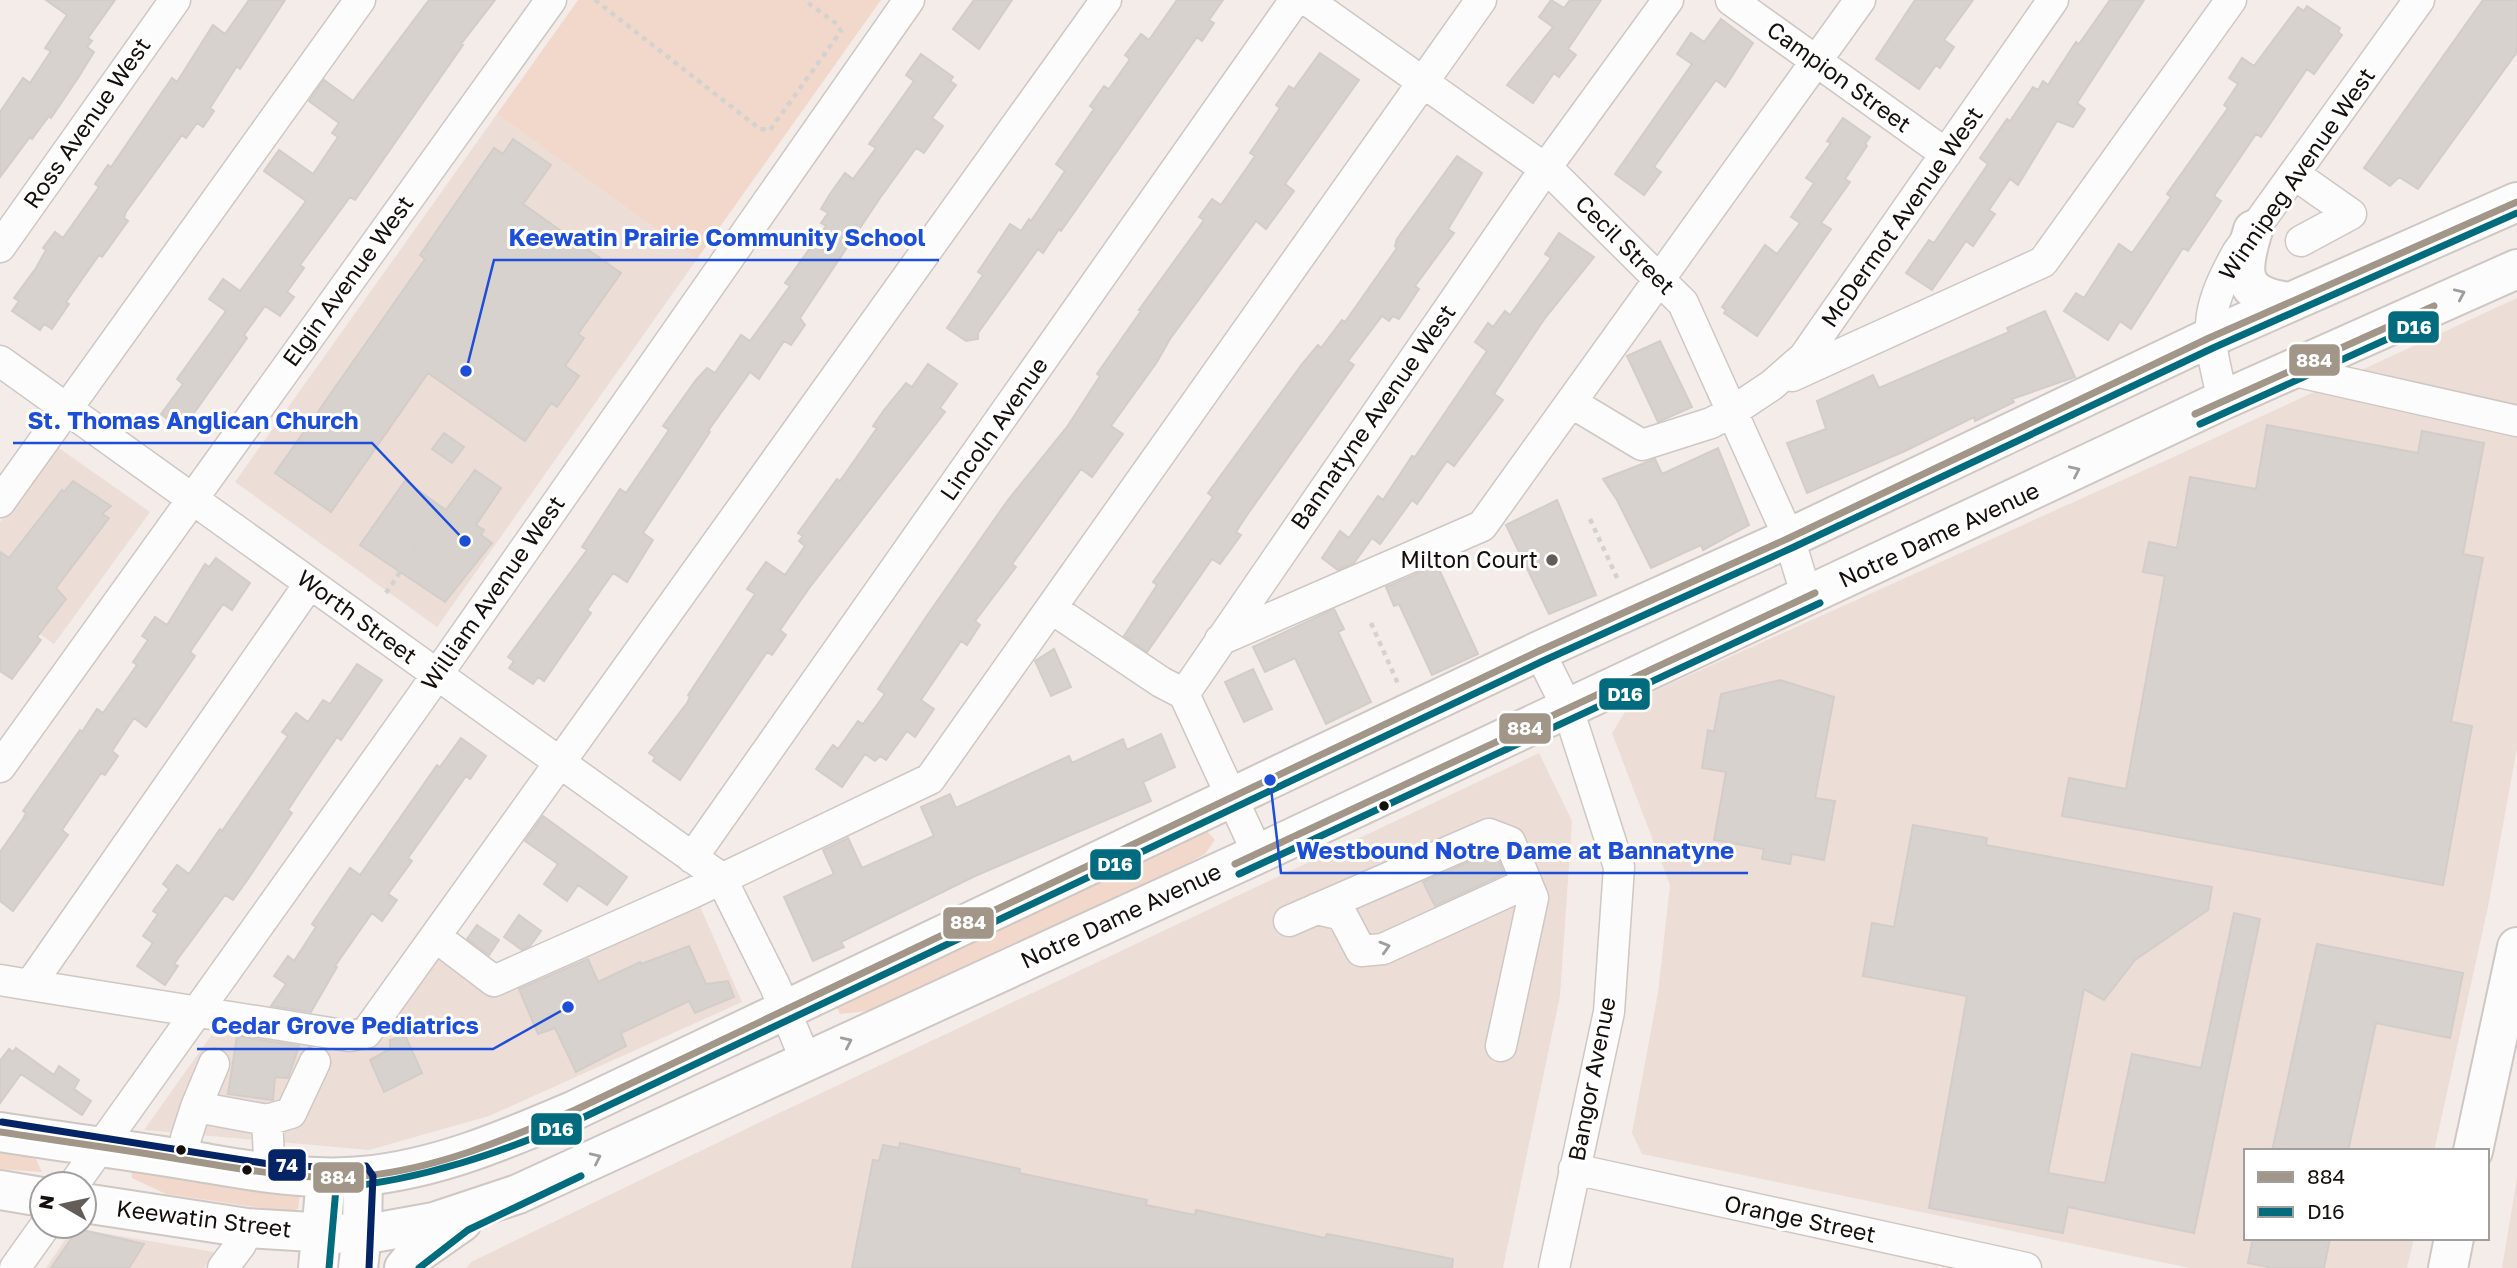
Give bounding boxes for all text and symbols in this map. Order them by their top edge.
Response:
street label: Campion Street [1762,15,1917,138]
street label: Ross Avenue West [17,32,156,213]
street label: Winnipeg Avenue West [2212,62,2380,285]
street label: McDermot Avenue West [1814,101,1988,332]
street label: Cecil Street [1570,189,1681,300]
street label: Elgin Avenue West [276,190,419,371]
callout: Keewatin Prairie Community School [494,215,939,260]
text: Keewatin Prairie Community School [508,222,926,251]
one-way arrow [2453,288,2465,302]
street label: Bannatyne Avenue West [1284,299,1461,534]
line badge: D16 [2387,310,2440,344]
text: D16 [2396,315,2432,338]
line badge: 884 [2288,343,2341,377]
text: 884 [2296,348,2332,371]
street label: Lincoln Avenue [933,352,1053,505]
callout: St. Thomas Anglican Church [13,398,372,443]
text: St. Thomas Anglican Church [28,405,358,434]
one-way arrow [2068,465,2080,479]
street label: Notre Dame Avenue [1834,475,2043,593]
street label: William Avenue West [414,490,570,695]
place label: Milton Court [1400,545,1538,573]
marker: Milton Court [1544,552,1560,568]
street label: Worth Street [292,563,423,669]
line badge: D16 [1598,677,1651,711]
text: D16 [1607,682,1643,705]
line badge: 884 [1498,712,1552,745]
text: 884 [1507,716,1543,739]
unlabelled marker [1377,799,1391,813]
callout: Westbound Notre Dame at Bannatyne [1281,828,1748,873]
text: Westbound Notre Dame at Bannatyne [1296,835,1734,864]
line badge: D16 [1089,848,1142,881]
text: D16 [1097,852,1133,875]
street label: Notre Dame Avenue [1016,856,1225,974]
line badge: 884 [942,906,995,940]
text: 884 [950,910,986,933]
one-way arrow [1379,940,1391,955]
street label: Bangor Avenue [1561,994,1621,1163]
callout: Cedar Grove Pediatrics [197,1004,493,1049]
text: Cedar Grove Pediatrics [211,1010,479,1039]
one-way arrow [840,1036,852,1050]
line badge: D16 [530,1112,583,1146]
text: D16 [538,1117,574,1140]
unlabelled marker [174,1143,188,1157]
line badge: 74 [267,1148,307,1182]
legend [2244,1149,2489,1240]
one-way arrow [588,1152,601,1166]
text: 74 [276,1153,298,1176]
line badge: 884 [312,1161,365,1194]
unlabelled marker [240,1163,254,1177]
text: 884 [2307,1163,2345,1189]
text: 884 [320,1165,356,1188]
north arrow [28,1170,98,1240]
street label: Orange Street [1722,1188,1879,1248]
text: N [33,1193,58,1211]
street label: Keewatin Street [115,1193,293,1243]
text: D16 [2307,1198,2345,1224]

